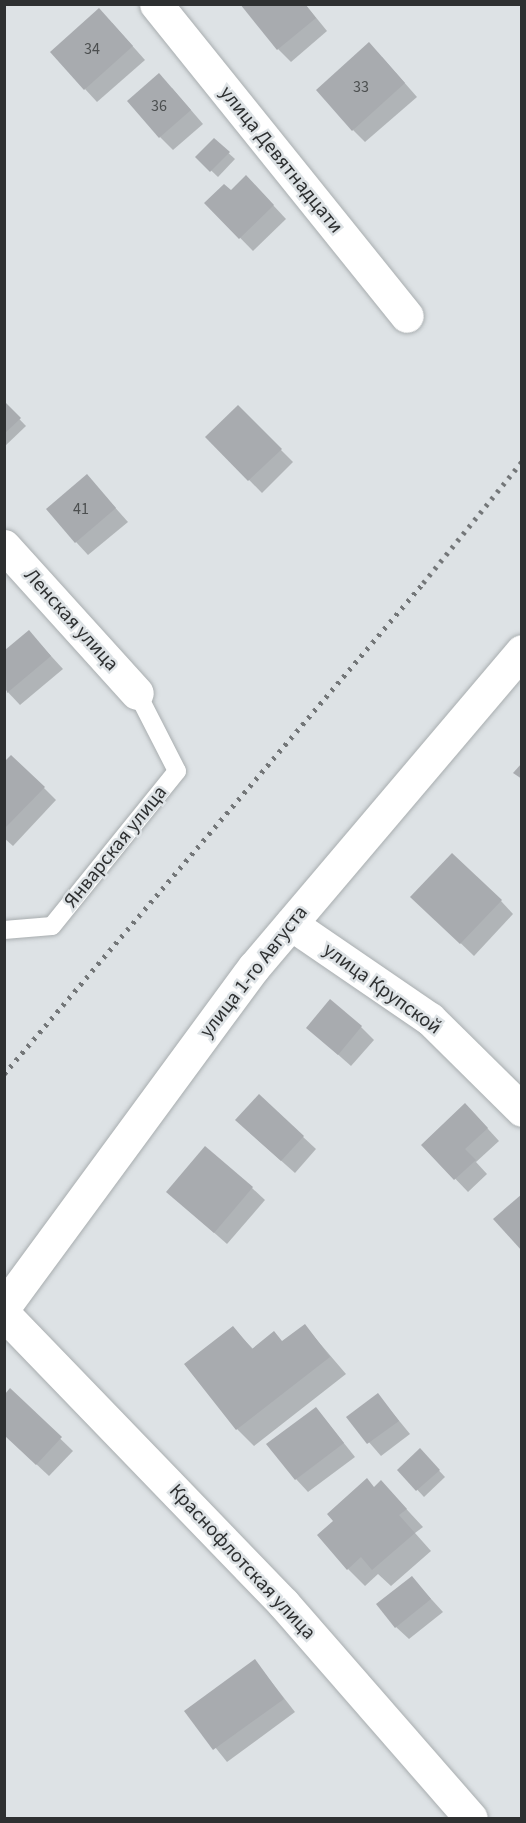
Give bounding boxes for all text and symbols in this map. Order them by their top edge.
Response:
house number: 34 [84,39,100,59]
house number: 33 [353,77,369,97]
street label: улица Девятнадцати [214,82,348,238]
house number: 36 [151,96,167,116]
house number: 41 [73,499,89,519]
street label: Ленская улица [19,564,123,676]
street label: Январская улица [60,781,172,913]
street label: улица 1-го Августа [195,901,313,1043]
street label: улица Крупской [318,938,446,1040]
street label: Краснофлотская улица [164,1479,320,1645]

